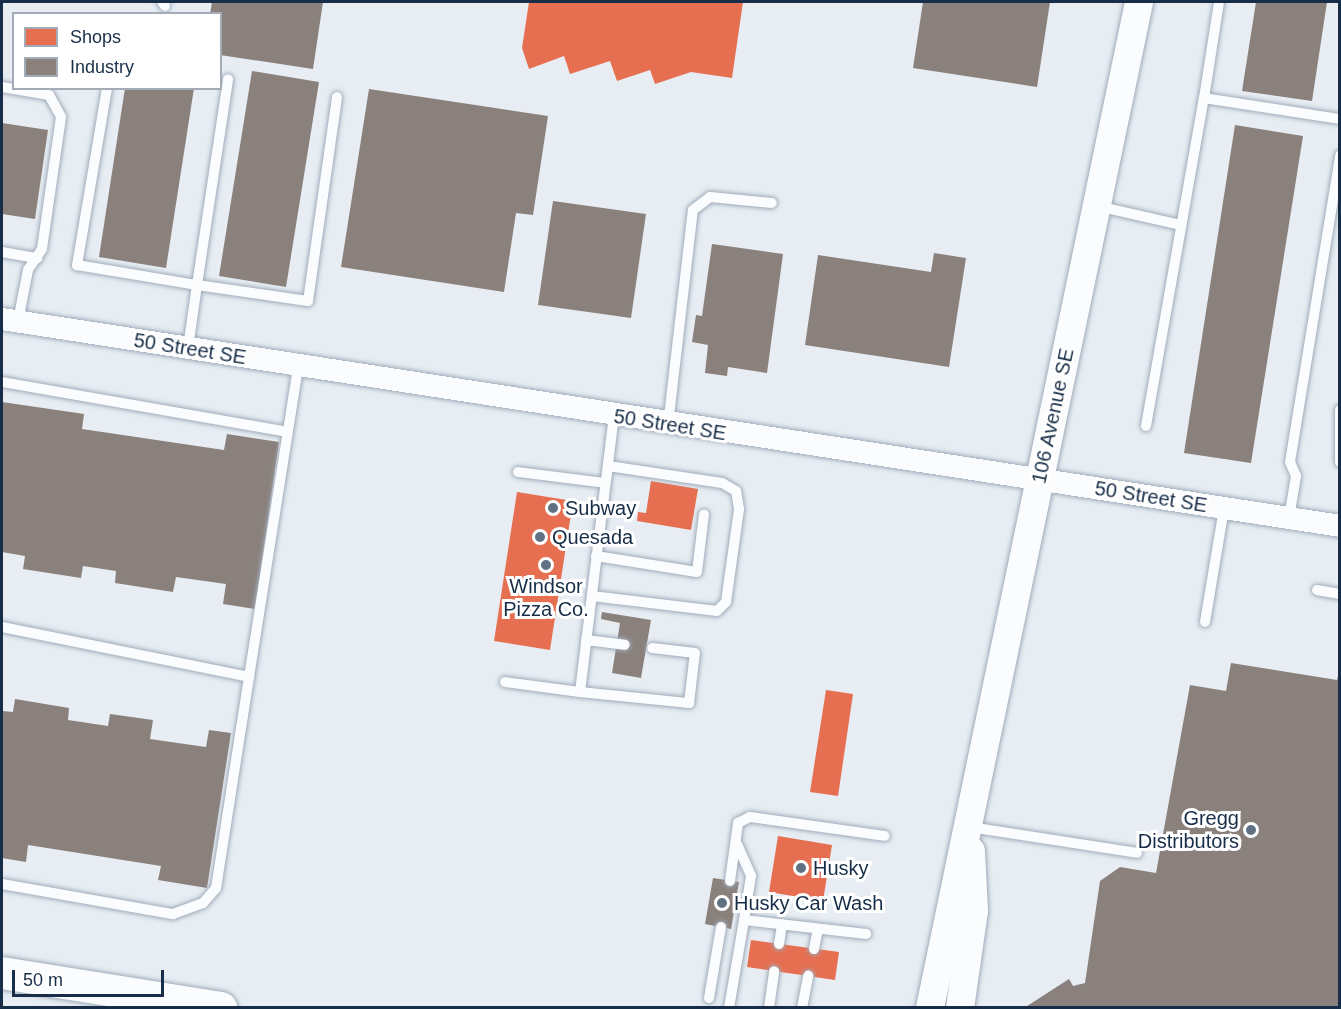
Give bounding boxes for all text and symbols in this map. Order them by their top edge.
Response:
legend [12,12,222,90]
text: Shops [70,27,121,47]
text: Industry [70,57,134,77]
street label: 50 Street SE [132,328,248,370]
street label: 106 Avenue SE [1027,346,1079,486]
street label: 50 Street SE [612,404,728,446]
street label: 50 Street SE [1093,476,1209,518]
place label: Subway [565,496,636,520]
marker: Subway [546,501,560,515]
place label: Quesada [552,525,633,549]
marker: Quesada [533,530,547,544]
marker: Windsor Pizza Co. [539,558,553,572]
place label: Windsor Pizza Co. [503,574,589,621]
place label: Gregg Distributors [1138,807,1239,854]
marker: Gregg Distributors [1244,823,1258,837]
place label: Husky [813,856,869,880]
marker: Husky [794,861,808,875]
place label: Husky Car Wash [734,891,883,915]
marker: Husky Car Wash [715,896,729,910]
scale bar [15,958,166,996]
text: 50 m [23,970,63,990]

